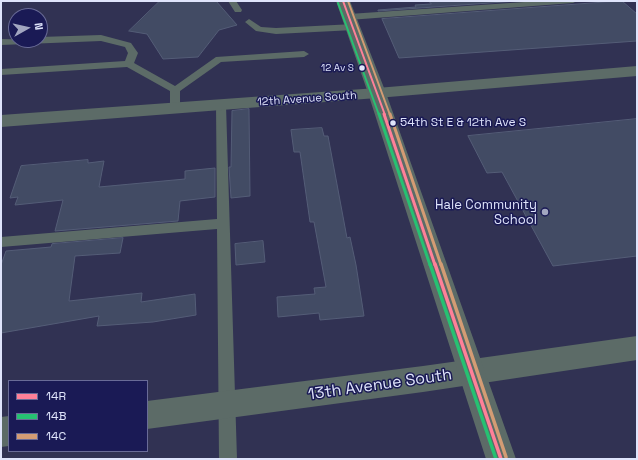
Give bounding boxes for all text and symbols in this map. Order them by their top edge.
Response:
north arrow [8,8,48,48]
text: N [31,22,46,31]
place label: 12 Av S [321,62,354,74]
marker: 12 Av S [357,63,367,73]
street label: 12th Avenue South [257,89,357,109]
place label: 54th St E & 12th Ave S [400,116,526,130]
marker: 54th St E & 12th Ave S [388,118,398,128]
place label: Hale Community School [435,197,537,228]
marker: Hale Community School [540,207,550,217]
street label: 13th Avenue South [307,365,453,405]
legend [8,380,148,452]
text: 14R [46,388,66,404]
text: 14B [46,408,66,424]
text: 14C [46,428,66,444]

